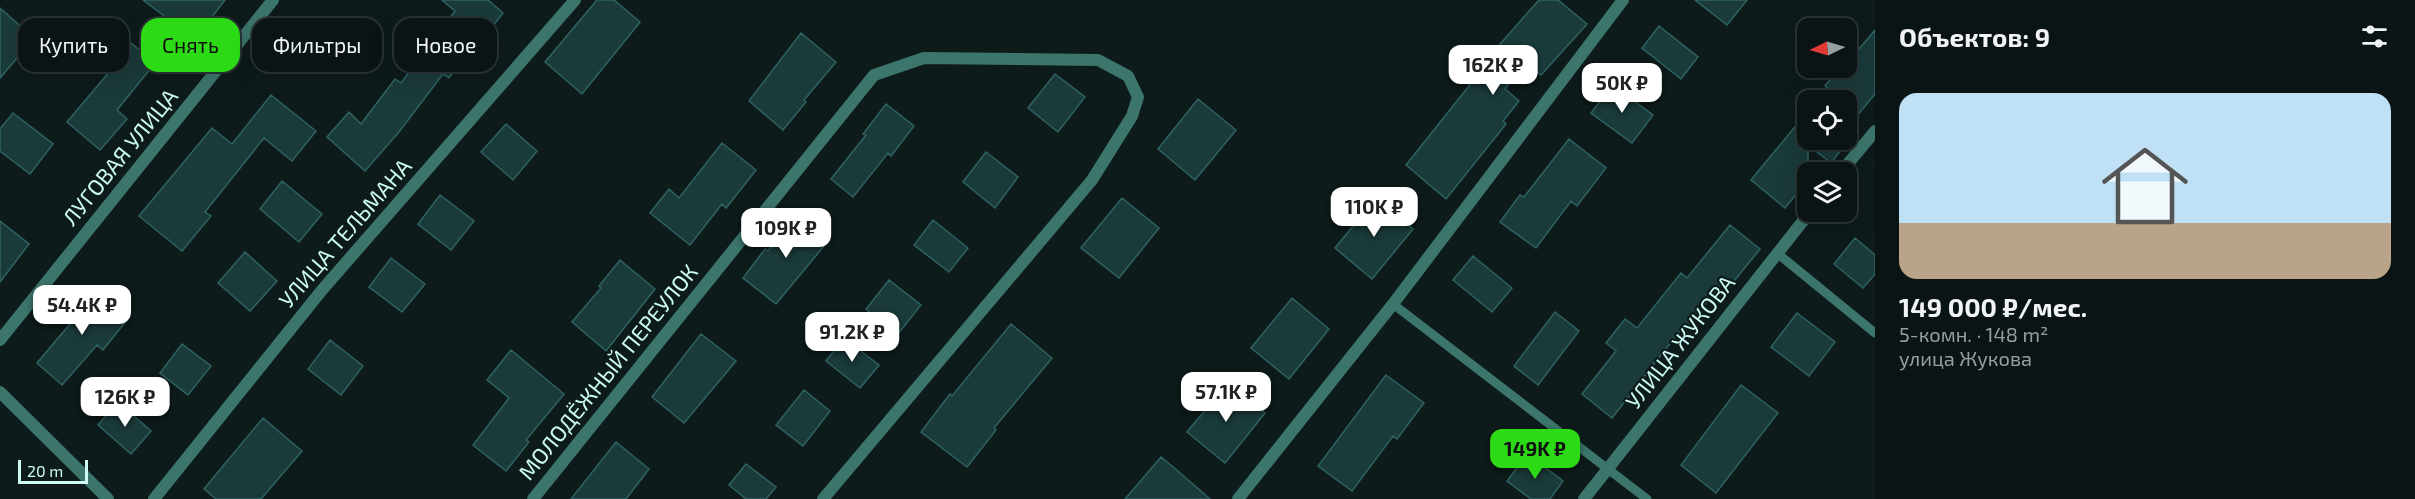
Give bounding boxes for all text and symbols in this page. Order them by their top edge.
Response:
chip: Купить [18,18,129,72]
chip: Снять [141,18,240,72]
chip: Фильтры [252,18,382,72]
chip: Новое [394,18,497,72]
north arrow [1797,18,1857,78]
map controls [1797,18,1857,222]
icon: filters [2358,20,2391,53]
text: Объектов: 9 [1899,21,2050,52]
pin: 162K ₽ [1444,45,1542,96]
text: 162K ₽ [1463,52,1523,76]
pin: 50K ₽ [1580,63,1664,114]
text: 50K ₽ [1596,70,1648,94]
street label: ЛУГОВАЯ УЛИЦА [56,83,182,230]
button: locate [1797,90,1857,150]
icon: home [2091,132,2199,240]
street label: УЛИЦА ТЕЛЬМАНА [273,152,416,312]
button: layers [1797,162,1857,222]
pin: 110K ₽ [1325,187,1423,238]
text: 110K ₽ [1345,194,1403,218]
pin: 109K ₽ [737,208,835,259]
text: 109K ₽ [755,215,817,239]
street label: МОЛОДЁЖНЫЙ ПЕРЕУЛОК [512,259,702,484]
street label: УЛИЦА ЖУКОВА [1619,269,1740,413]
pin: 54.4K ₽ [27,285,137,336]
text: 149 000 ₽/мес. [1899,291,2087,322]
text: 54.4K ₽ [47,292,117,316]
pin: 91.2K ₽ [797,312,907,363]
text: 91.2K ₽ [819,319,885,343]
text: 5-комн. · 148 m² [1899,322,2048,346]
text: улица Жукова [1899,346,2032,370]
pin: 57.1K ₽ [1171,372,1281,423]
pin: 126K ₽ [76,377,174,428]
text: 57.1K ₽ [1195,379,1257,403]
text: 126K ₽ [95,384,155,408]
pin: 149K ₽ [1486,429,1584,480]
text: 149K ₽ [1504,436,1566,460]
scale bar [18,457,88,484]
text: 20 m [27,461,63,480]

